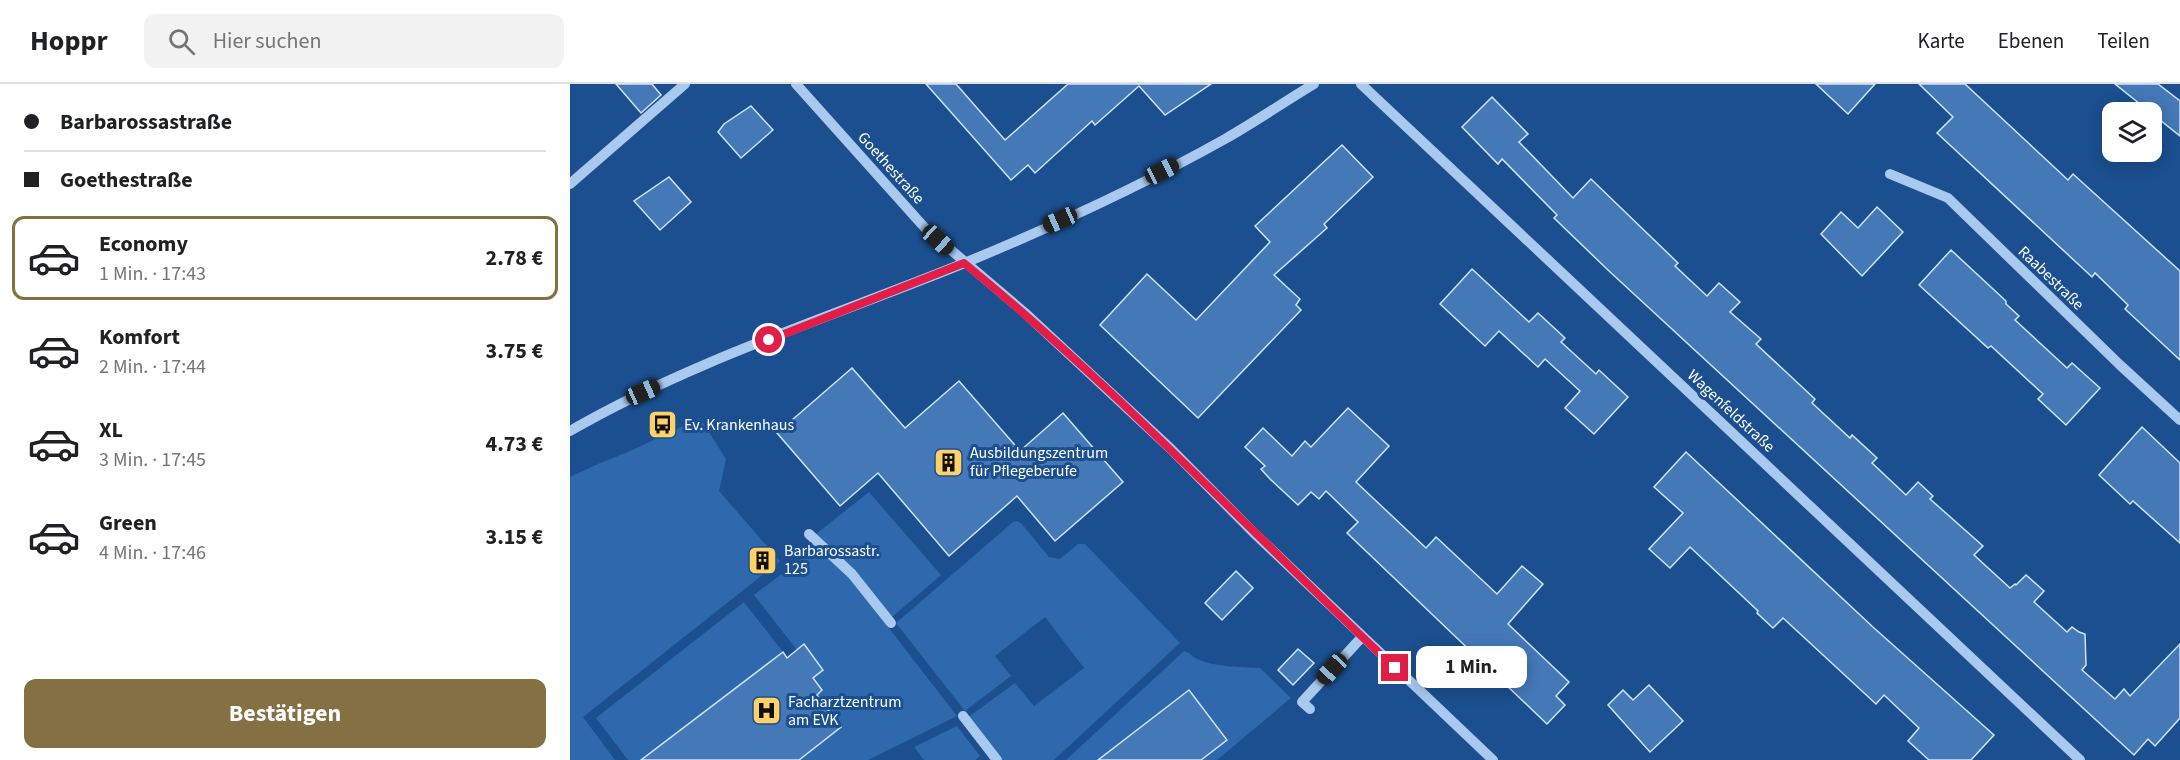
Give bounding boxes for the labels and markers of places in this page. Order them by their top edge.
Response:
bus stop icon: Ev. Krankenhaus [647,409,679,441]
place label: Ev. Krankenhaus [684,414,794,436]
place label: Ausbildungszentrum für Pflegeberufe [970,442,1108,482]
building icon: Ausbildungszentrum für Pflegeberufe [933,446,965,478]
place label: Barbarossastr. 125 [784,540,880,580]
building icon: Barbarossastr. 125 [747,544,779,576]
place label: Facharztzentrum am EVK [788,691,901,731]
hospital icon: Facharztzentrum am EVK [751,695,783,727]

